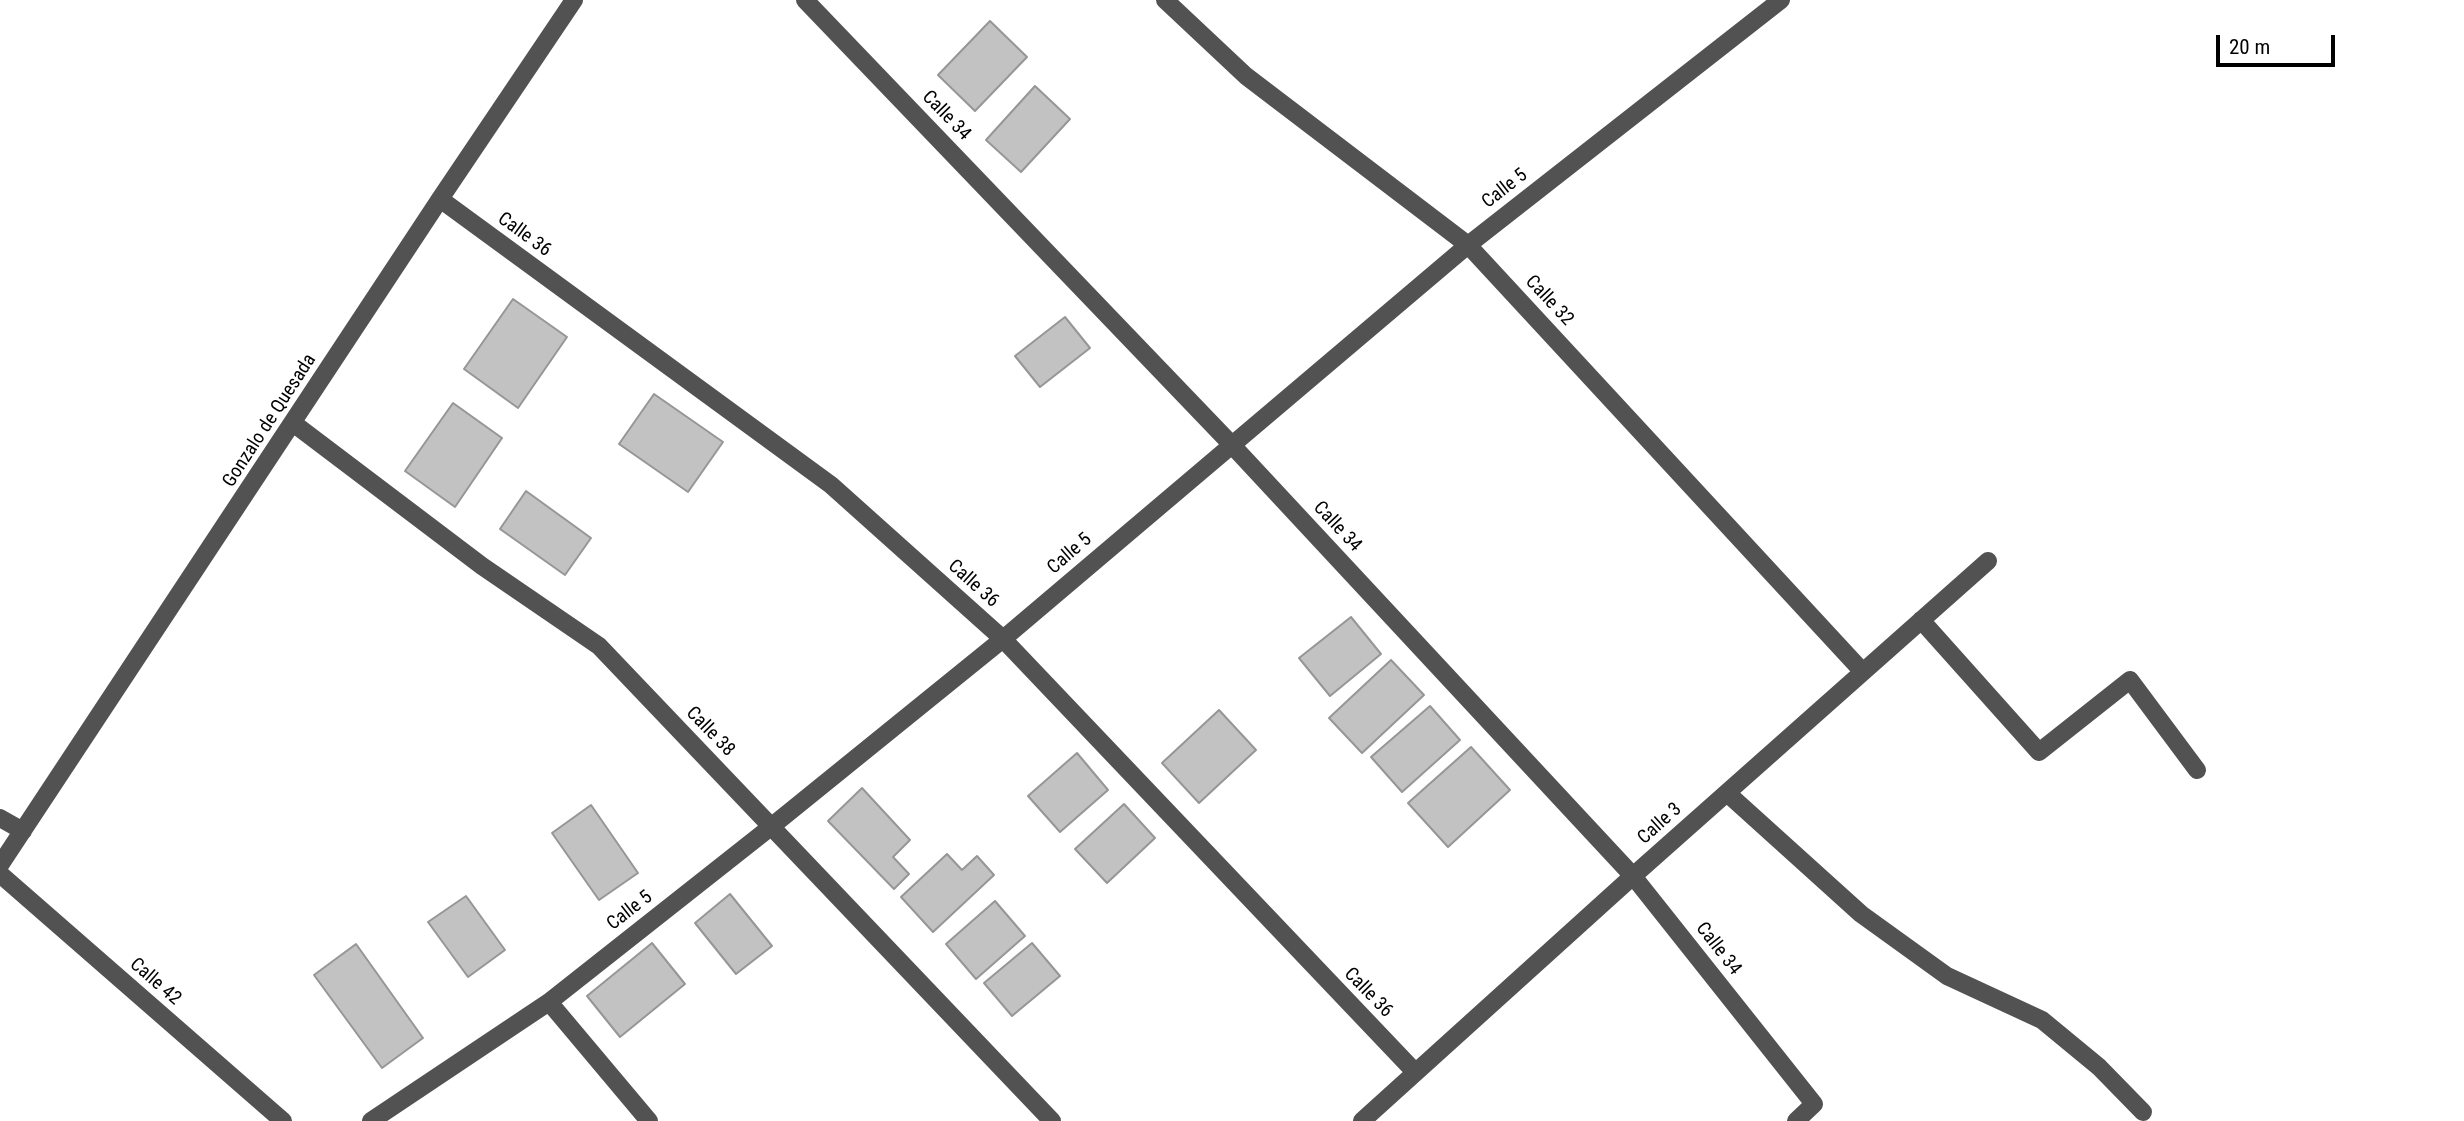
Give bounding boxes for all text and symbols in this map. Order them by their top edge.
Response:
scale bar [2219,21,2338,65]
text: 20 m [2229,35,2270,59]
street label: Calle 34 [917,86,975,146]
street label: Calle 5 [1478,164,1532,214]
street label: Calle 36 [493,208,555,262]
street label: Calle 32 [1520,271,1578,331]
street label: Gonzalo de Quesada [218,350,322,492]
street label: Calle 34 [1308,497,1366,557]
street label: Calle 5 [1043,529,1097,579]
street label: Calle 36 [943,555,1003,613]
street label: Calle 38 [681,702,739,762]
street label: Calle 3 [1633,798,1687,850]
street label: Calle 5 [603,886,657,936]
street label: Calle 34 [1690,918,1746,980]
street label: Calle 42 [125,954,185,1010]
street label: Calle 36 [1339,963,1397,1023]

